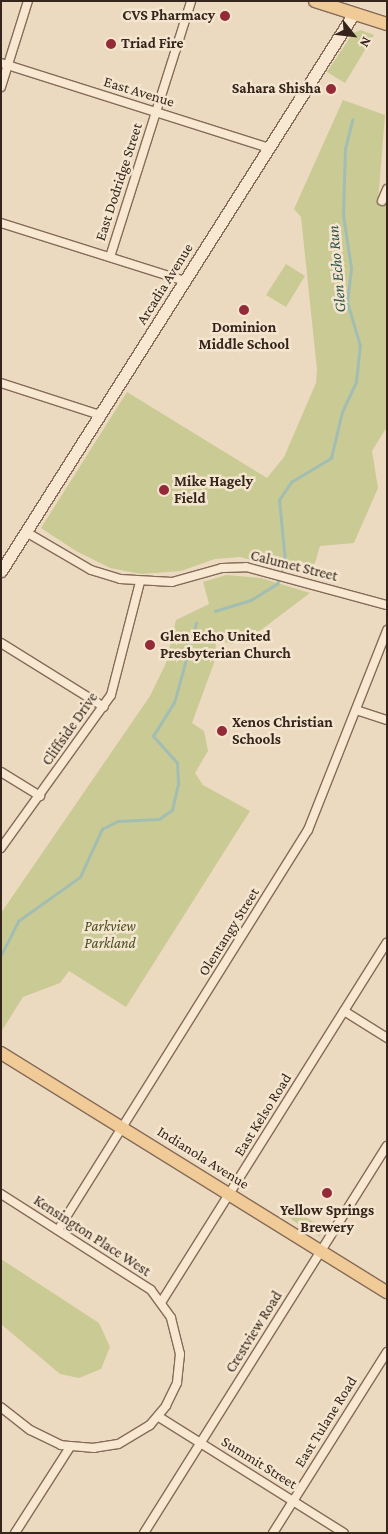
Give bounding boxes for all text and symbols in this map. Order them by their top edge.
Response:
place label: CVS Pharmacy [122,7,215,25]
marker: CVS Pharmacy [219,10,231,22]
north arrow [328,10,378,60]
text: N [357,34,375,50]
place label: Triad Fire [121,35,183,53]
marker: Triad Fire [105,38,117,50]
street label: East Avenue [101,73,177,111]
place label: Sahara Shisha [232,80,321,98]
marker: Sahara Shisha [325,83,337,95]
street label: East Dodridge Street [91,121,147,243]
water label: Glen Echo Run [324,225,350,313]
street label: Arcadia Avenue [133,240,197,328]
marker: Dominion Middle School [238,304,250,316]
place label: Dominion Middle School [199,318,289,353]
place label: Mike Hagely Field [174,472,253,507]
marker: Mike Hagely Field [158,484,170,496]
street label: Calumet Street [249,546,339,586]
place label: Glen Echo United Presbyterian Church [160,627,291,662]
marker: Glen Echo United Presbyterian Church [144,639,156,651]
street label: Cliffside Drive [38,689,102,769]
place label: Xenos Christian Schools [232,713,333,748]
marker: Xenos Christian Schools [216,725,228,737]
street label: Olentangy Street [195,885,263,979]
park label: Parkview Parkland [84,917,136,952]
street label: East Kelso Road [230,1070,296,1160]
street label: Indianola Avenue [154,1123,252,1193]
marker: Yellow Springs Brewery [321,1187,333,1199]
street label: Kensington Place West [30,1191,154,1281]
place label: Yellow Springs Brewery [280,1201,374,1236]
street label: Crestview Road [222,1288,286,1376]
street label: East Tulane Road [291,1373,361,1471]
street label: Summit Street [218,1433,300,1493]

